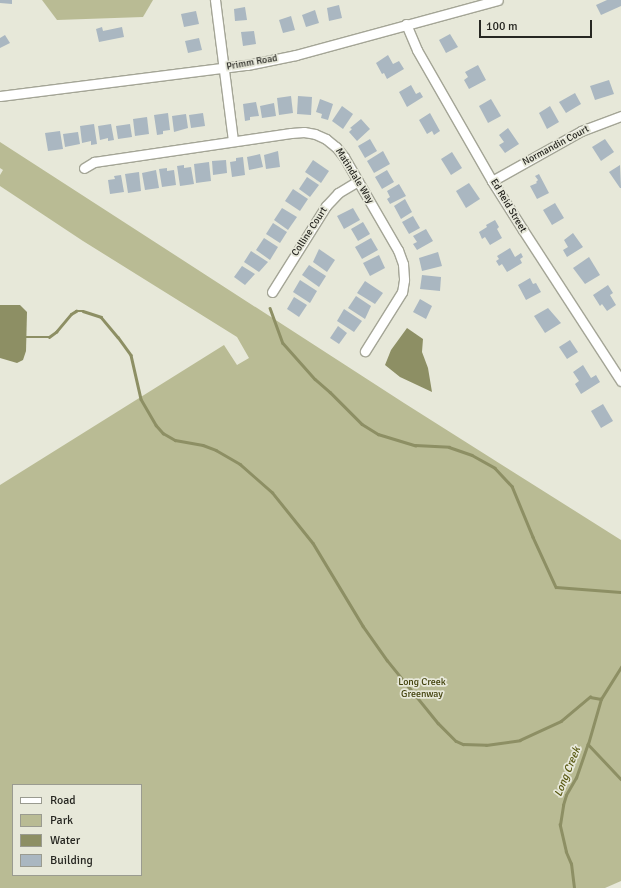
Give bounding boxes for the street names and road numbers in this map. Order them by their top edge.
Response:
street label: Primm Road [226,53,278,73]
street label: Normandin Court [521,123,591,169]
street label: Matindale Way [332,146,376,206]
street label: Ed Reid Street [487,177,529,235]
street label: Colline Court [290,205,330,259]

